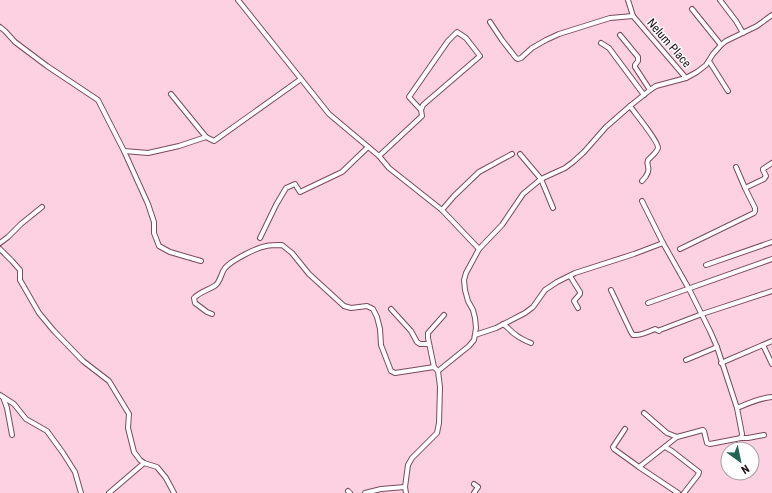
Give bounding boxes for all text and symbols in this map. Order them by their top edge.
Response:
street label: Nelum Place [644,16,694,70]
north arrow [720,441,760,481]
text: N [739,462,752,476]

